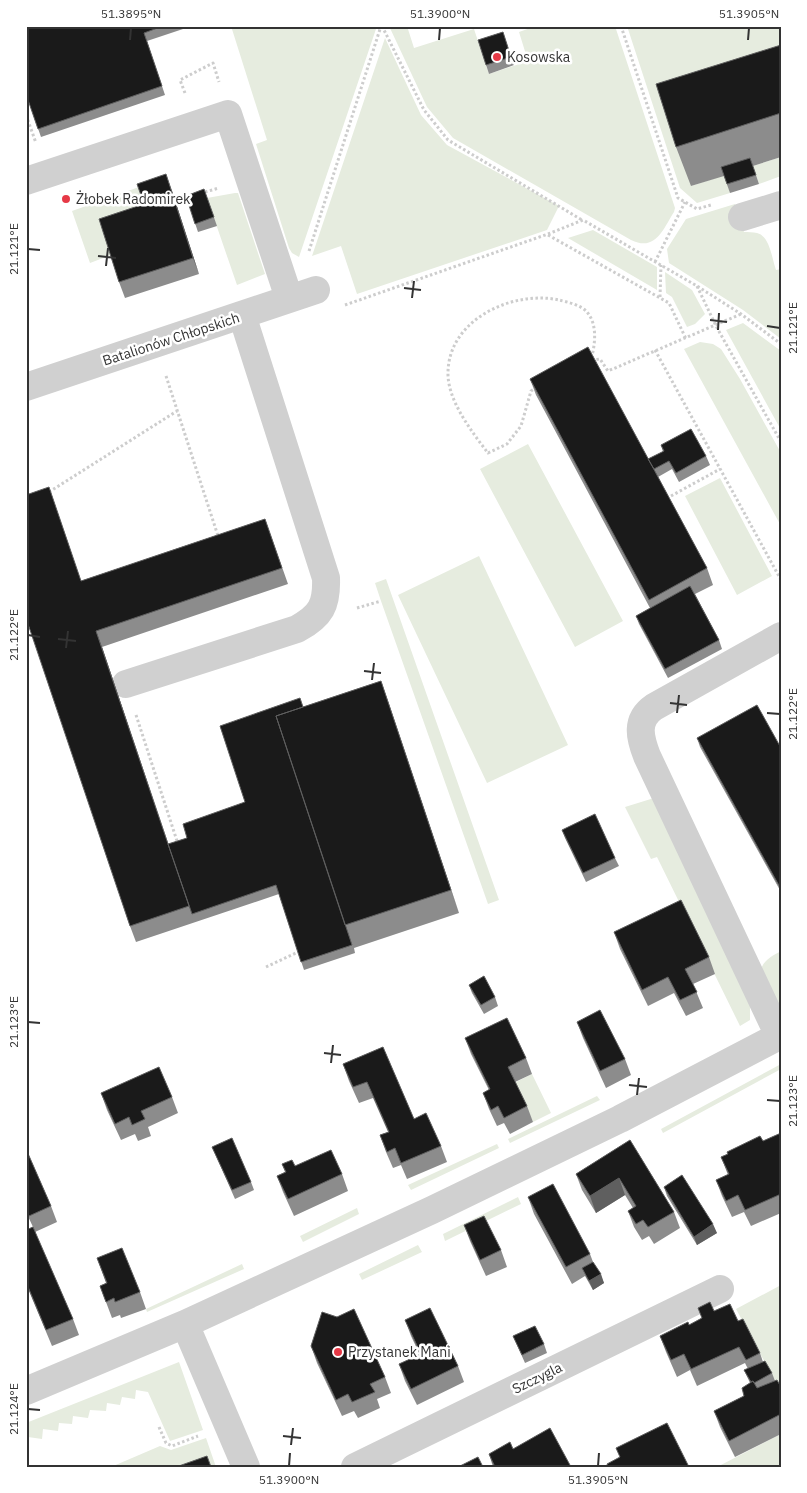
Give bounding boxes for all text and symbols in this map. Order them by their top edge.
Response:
text: 51.3895°N [101,6,161,21]
text: 51.3900°N [410,6,470,21]
text: 51.3905°N [719,6,779,21]
place label: Kosowska [507,48,571,66]
marker: Kosowska [491,51,503,63]
place label: Żłobek Radomirek [76,190,191,208]
marker: Żłobek Radomirek [60,193,72,205]
text: 21.121°E [6,223,21,275]
text: 21.121°E [785,302,800,354]
street label: Batalionów Chłopskich [100,308,242,370]
text: 21.122°E [6,609,21,661]
text: 21.122°E [785,688,800,740]
text: 21.123°E [6,996,21,1048]
text: 21.123°E [785,1075,800,1127]
place label: Przystanek Mani [348,1343,451,1361]
marker: Przystanek Mani [332,1346,344,1358]
street label: Szczygla [509,1358,565,1398]
text: 21.124°E [6,1383,21,1435]
text: 51.3900°N [259,1472,319,1487]
text: 51.3905°N [568,1472,628,1487]

